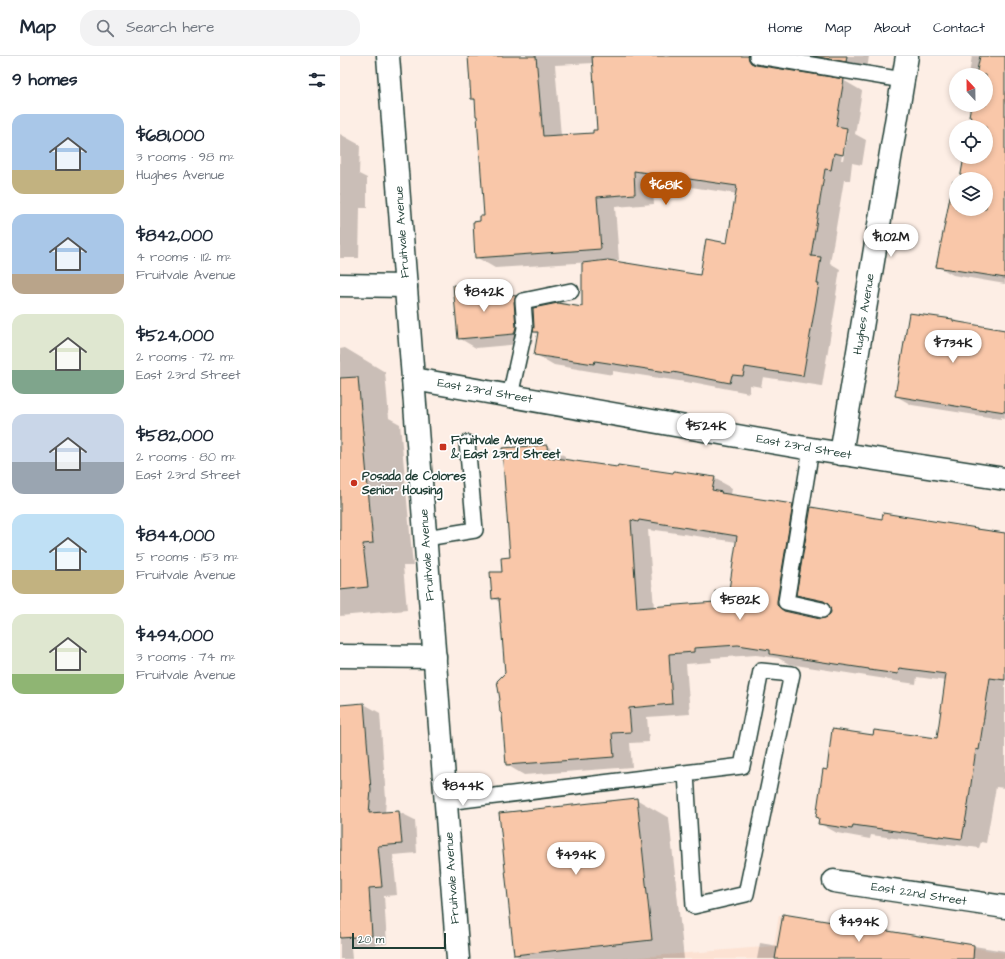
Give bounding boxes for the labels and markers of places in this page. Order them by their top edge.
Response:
pin: $681K [638,172,694,206]
pin: $1.02M [858,224,924,258]
pin: $842K [456,279,512,313]
pin: $734K [925,330,981,364]
pin: $524K [678,413,734,447]
place label: Fruitvale Avenue & East 23rd Street [450,432,560,463]
marker: Fruitvale Avenue & East 23rd Street [438,442,448,452]
place label: Posada de Colores Senior Housing [361,468,466,501]
marker: Posada de Colores Senior Housing [349,478,359,488]
pin: $582K [712,587,768,621]
pin: $844K [435,773,491,807]
pin: $494K [548,842,604,876]
pin: $494K [831,909,887,943]

